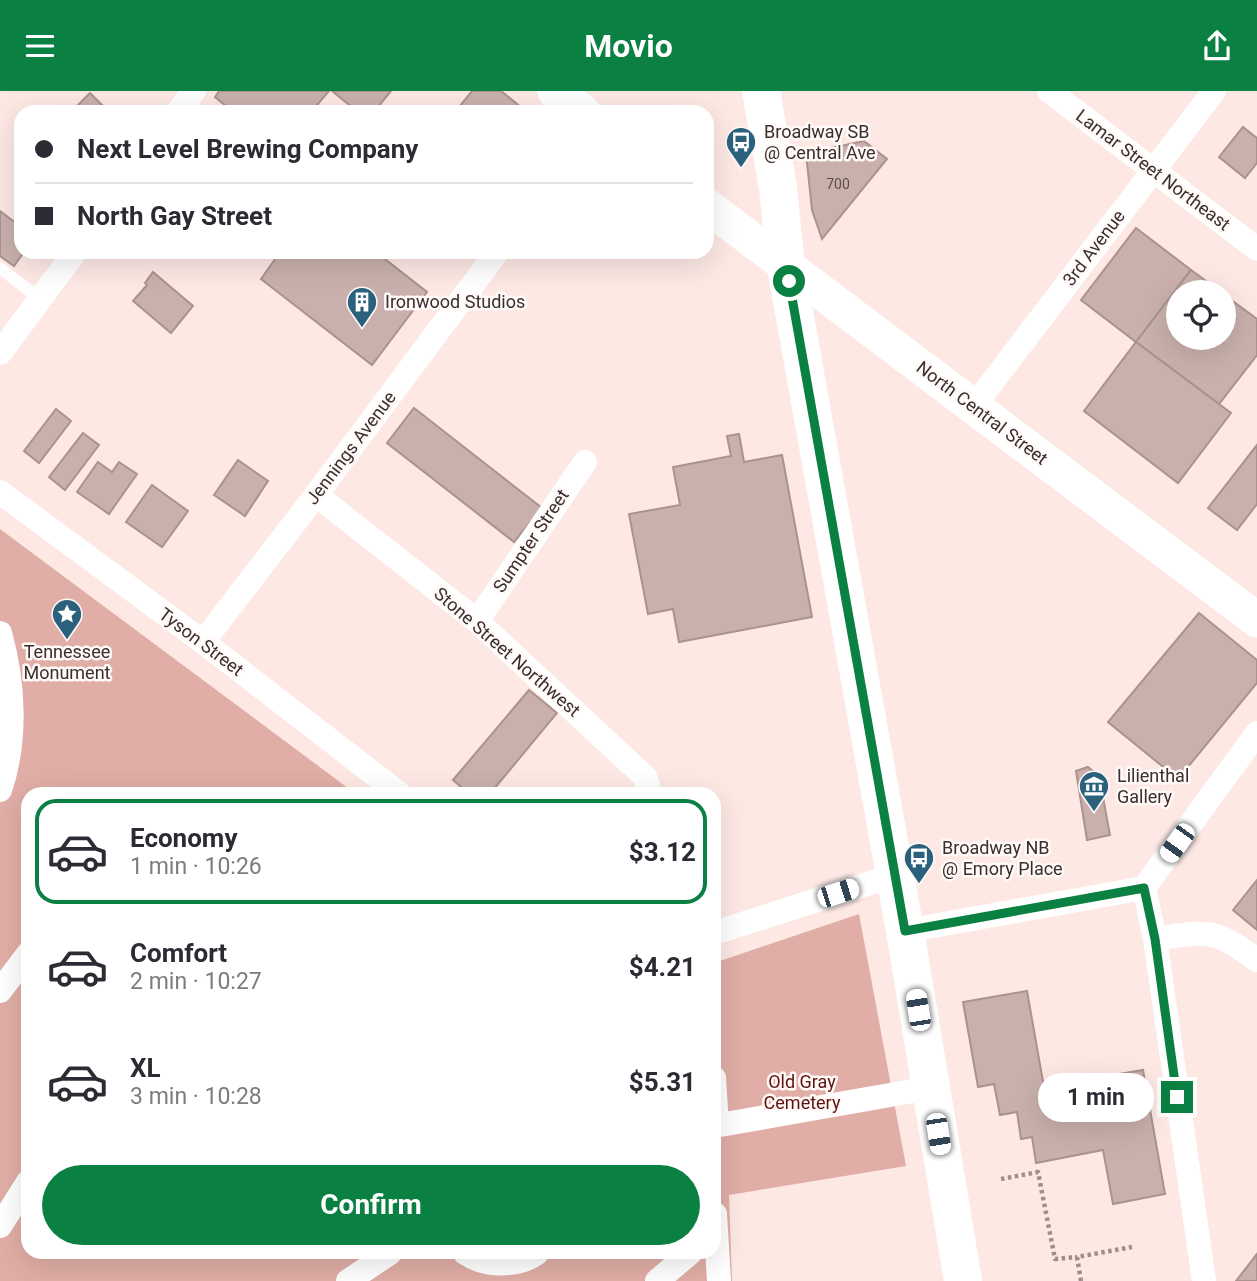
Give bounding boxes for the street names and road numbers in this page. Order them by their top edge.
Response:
street label: Lamar Street Northeast [1072,105,1235,234]
street label: 3rd Avenue [1058,206,1129,290]
street label: North Central Street [913,356,1052,469]
street label: Jennings Avenue [301,387,400,508]
street label: Sumpter Street [488,485,573,596]
street label: Stone Street Northwest [430,583,585,721]
street label: Tyson Street [155,603,248,680]

